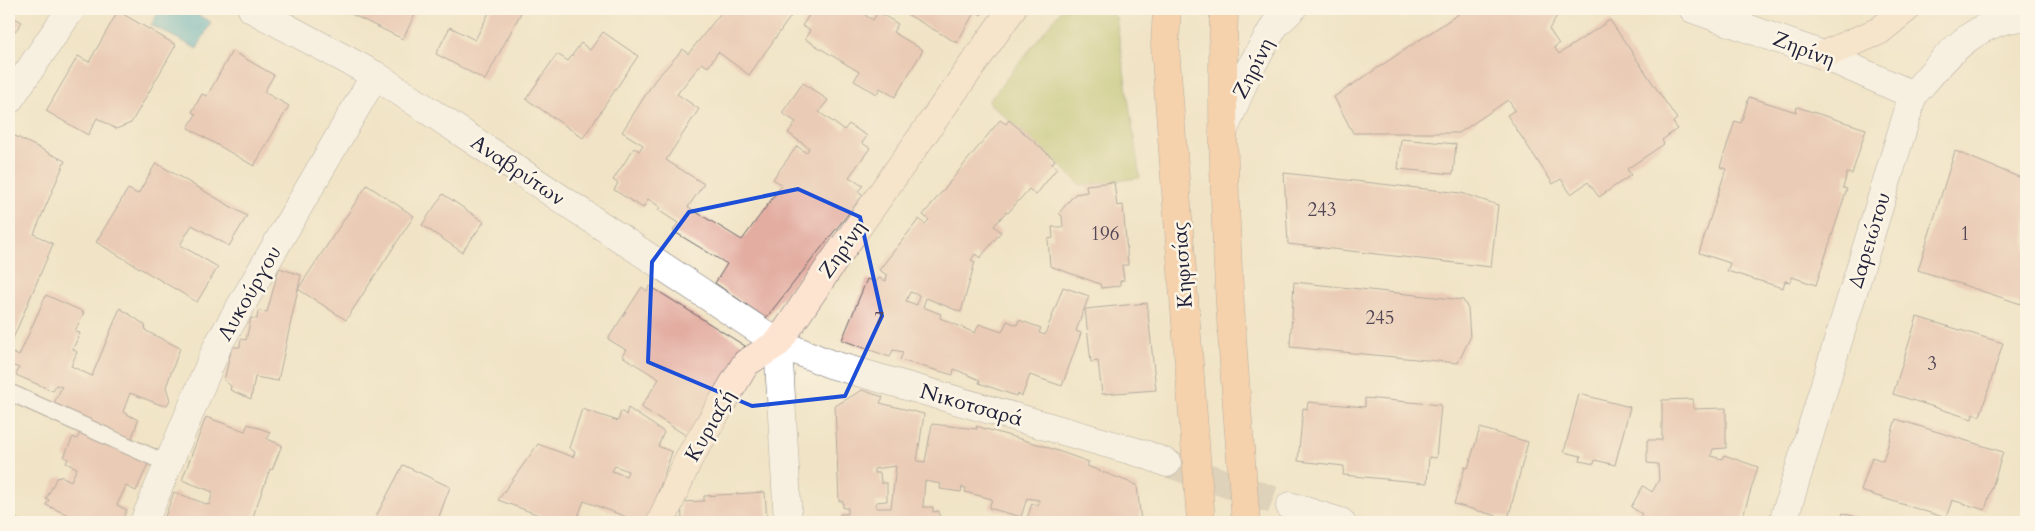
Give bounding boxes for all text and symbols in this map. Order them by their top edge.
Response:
street label: Ζηρίνη [1769,24,1839,75]
street label: Ζηρίνη [1226,33,1281,104]
street label: Αναβρύτων [465,128,571,213]
street label: Δαρειώτου [1841,189,1898,292]
house number: 243 [1307,197,1337,223]
street label: Ζηρίνη [812,215,873,284]
house number: 196 [1090,221,1120,247]
street label: Κηφισίας [1165,221,1200,309]
house number: 1 [1960,221,1970,247]
street label: Λυκούργου [210,240,288,346]
house number: 245 [1365,305,1395,331]
house number: 7 [874,306,884,332]
house number: 3 [1927,351,1937,377]
street label: Νικοτσαρά [917,377,1027,434]
street label: Κυριαζή [678,384,743,467]

